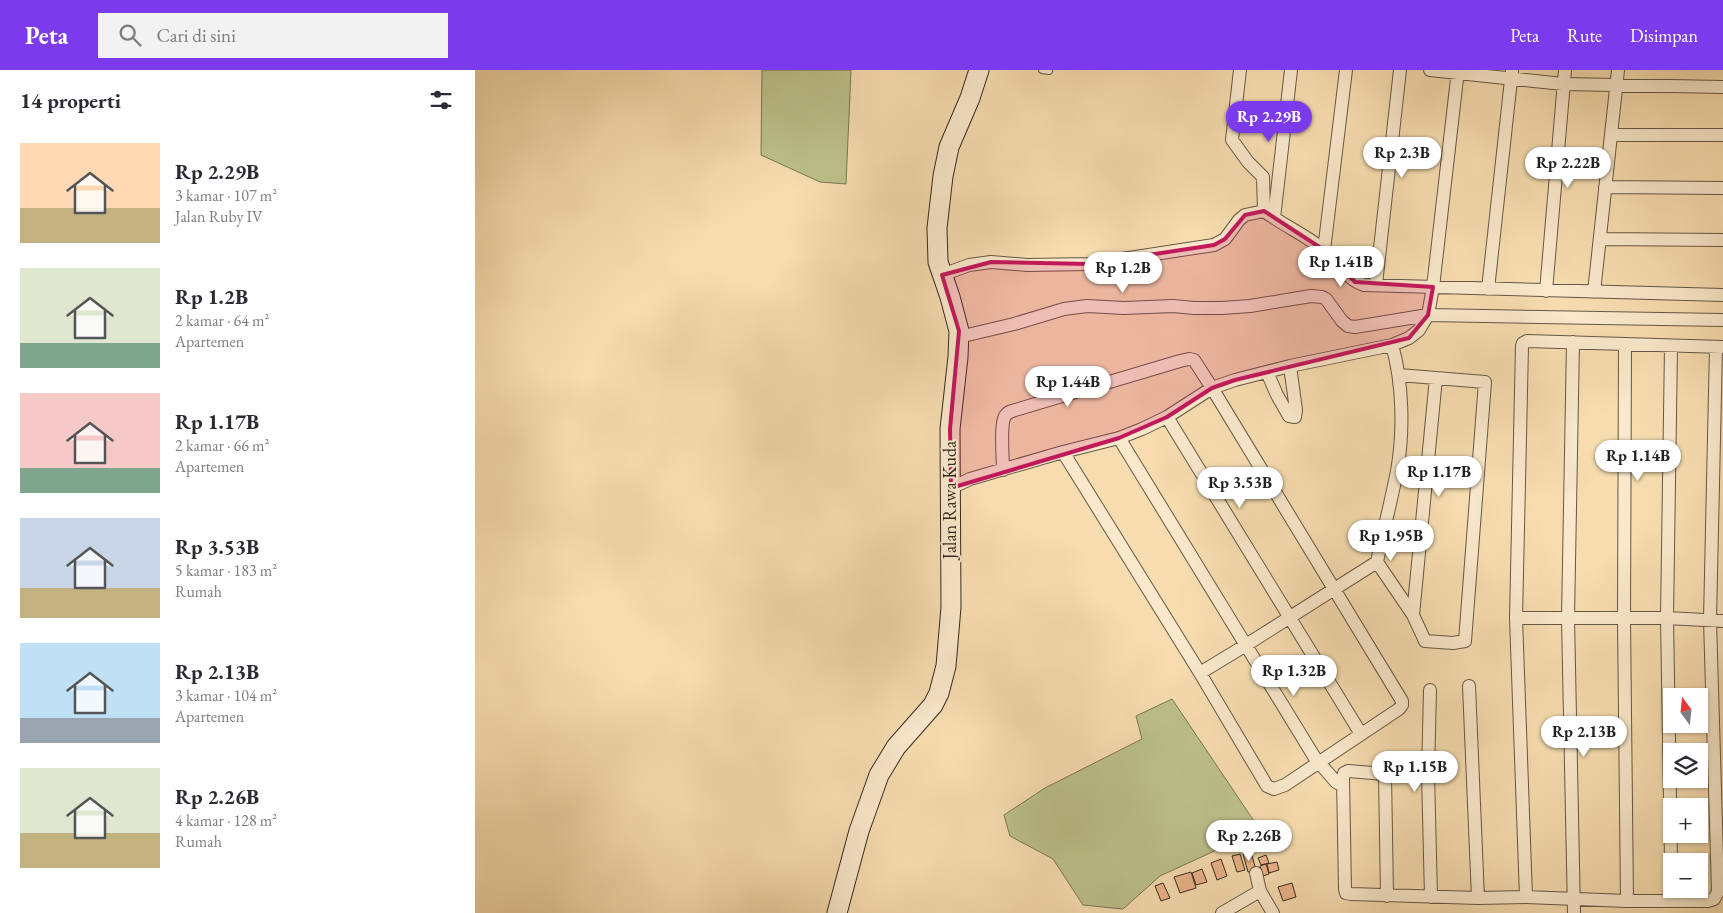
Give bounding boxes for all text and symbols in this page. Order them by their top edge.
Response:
search box [98,13,448,58]
text: Peta [25,20,68,51]
icon: search [116,21,144,49]
text: Cari di sini [156,23,236,48]
text: Peta [1510,24,1539,47]
text: Rute [1567,24,1602,47]
text: Disimpan [1630,24,1698,47]
icon: filters [427,86,455,114]
text: 14 properti [20,87,121,114]
pin: Rp 2.29B [1217,100,1321,143]
text: Rp 2.29B [1237,106,1301,127]
pin: Rp 2.3B [1356,136,1448,179]
text: Rp 2.3B [1374,142,1430,163]
pin: Rp 2.22B [1516,146,1620,189]
text: Rp 2.22B [1536,152,1600,173]
text: Rp 2.29B [175,158,259,185]
icon: home [60,163,120,223]
text: 3 kamar · 107 m² [175,185,277,206]
text: Jalan Ruby IV [175,206,263,227]
pin: Rp 1.41B [1289,246,1393,288]
text: Rp 1.41B [1309,251,1373,272]
pin: Rp 1.2B [1077,252,1169,294]
text: Rp 1.2B [1095,257,1151,278]
text: Rp 1.2B [175,283,248,310]
icon: home [60,288,120,348]
text: 2 kamar · 64 m² [175,310,269,331]
text: Apartemen [175,331,244,352]
pin: Rp 1.44B [1016,366,1120,408]
text: Rp 1.44B [1036,371,1100,392]
text: Rp 1.17B [175,408,259,435]
icon: home [60,413,120,473]
text: 2 kamar · 66 m² [175,435,269,456]
street label: Jalan Rawa Kuda [938,440,961,561]
pin: Rp 1.14B [1586,440,1690,482]
text: Rp 1.14B [1606,445,1670,466]
text: Apartemen [175,456,244,477]
pin: Rp 1.17B [1387,456,1491,498]
text: Rp 1.17B [1407,461,1471,482]
pin: Rp 3.53B [1188,466,1292,509]
text: Rp 3.53B [1208,472,1272,493]
pin: Rp 1.95B [1339,520,1443,562]
text: Rp 1.95B [1359,525,1423,546]
text: Rp 3.53B [175,533,259,560]
icon: home [60,538,120,598]
text: 5 kamar · 183 m² [175,560,277,581]
text: Rumah [175,581,222,602]
pin: Rp 1.32B [1242,654,1346,697]
text: Rp 2.13B [175,658,259,685]
text: Rp 1.32B [1262,660,1326,681]
icon: home [60,663,120,723]
text: 3 kamar · 104 m² [175,685,277,706]
north arrow [1663,688,1707,732]
map controls [1663,688,1708,898]
text: Apartemen [175,706,244,727]
pin: Rp 2.13B [1532,716,1636,758]
text: Rp 2.13B [1552,721,1616,742]
button: layers [1663,743,1708,788]
pin: Rp 1.15B [1363,750,1467,793]
text: Rp 1.15B [1383,756,1447,777]
text: Rp 2.26B [175,783,259,810]
icon: home [60,788,120,848]
button: + [1663,798,1708,843]
text: 4 kamar · 128 m² [175,810,277,831]
pin: Rp 2.26B [1197,820,1301,862]
text: Rp 2.26B [1217,825,1281,846]
text: Rumah [175,831,222,852]
button: − [1663,853,1708,898]

